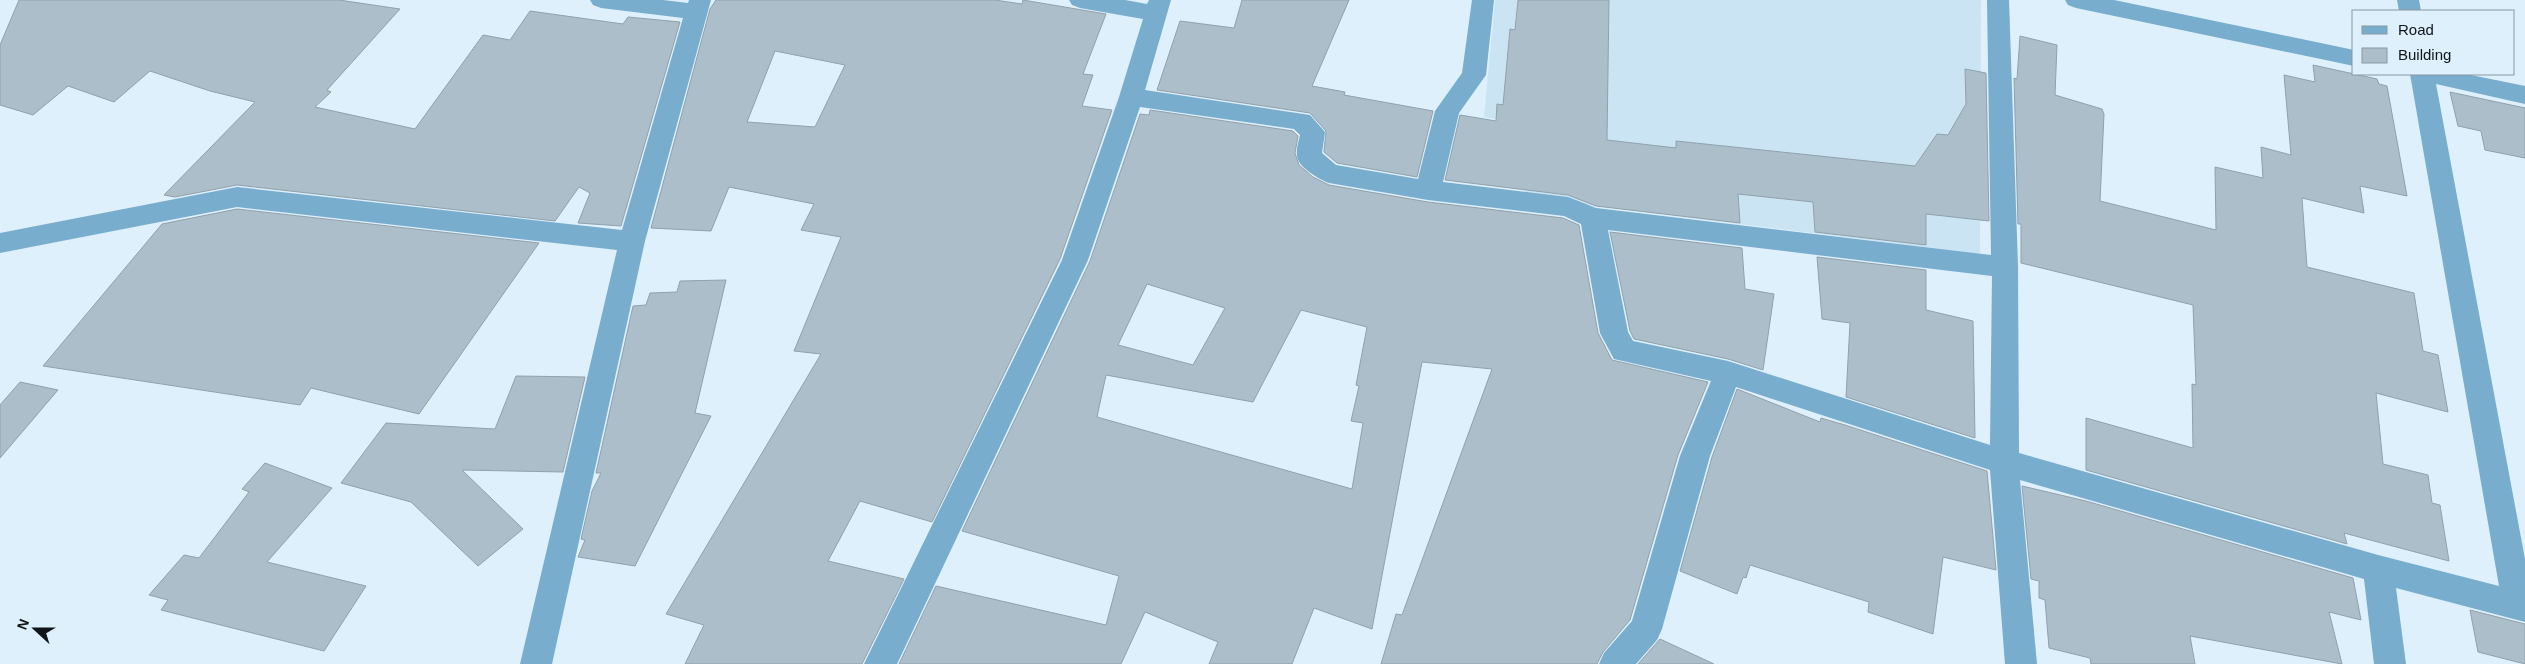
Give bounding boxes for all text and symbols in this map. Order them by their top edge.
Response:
legend [2352,10,2515,75]
text: Road [2398,21,2434,38]
text: Building [2398,46,2451,63]
north arrow [10,604,60,654]
text: N [14,617,32,632]

